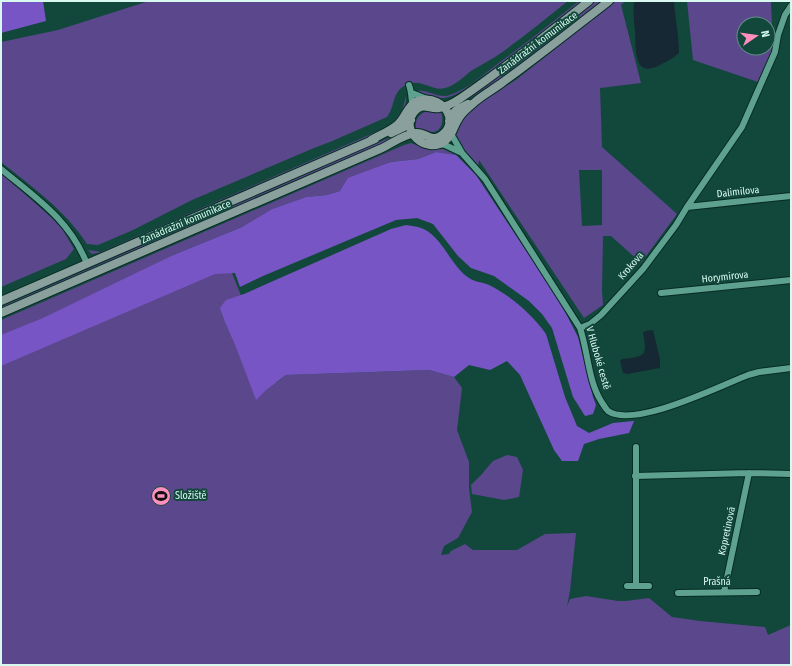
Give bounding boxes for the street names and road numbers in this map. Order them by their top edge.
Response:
street label: Zanádražní komunikace [495,8,580,77]
street label: Dalimilova [716,184,760,200]
street label: Zanádražní komunikace [139,197,233,246]
street label: Krokova [616,250,646,282]
street label: Horymírova [701,268,749,285]
street label: V Hluboké cestě [583,325,613,391]
street label: Kopretinová [716,506,738,556]
street label: Prašná [703,576,731,588]

